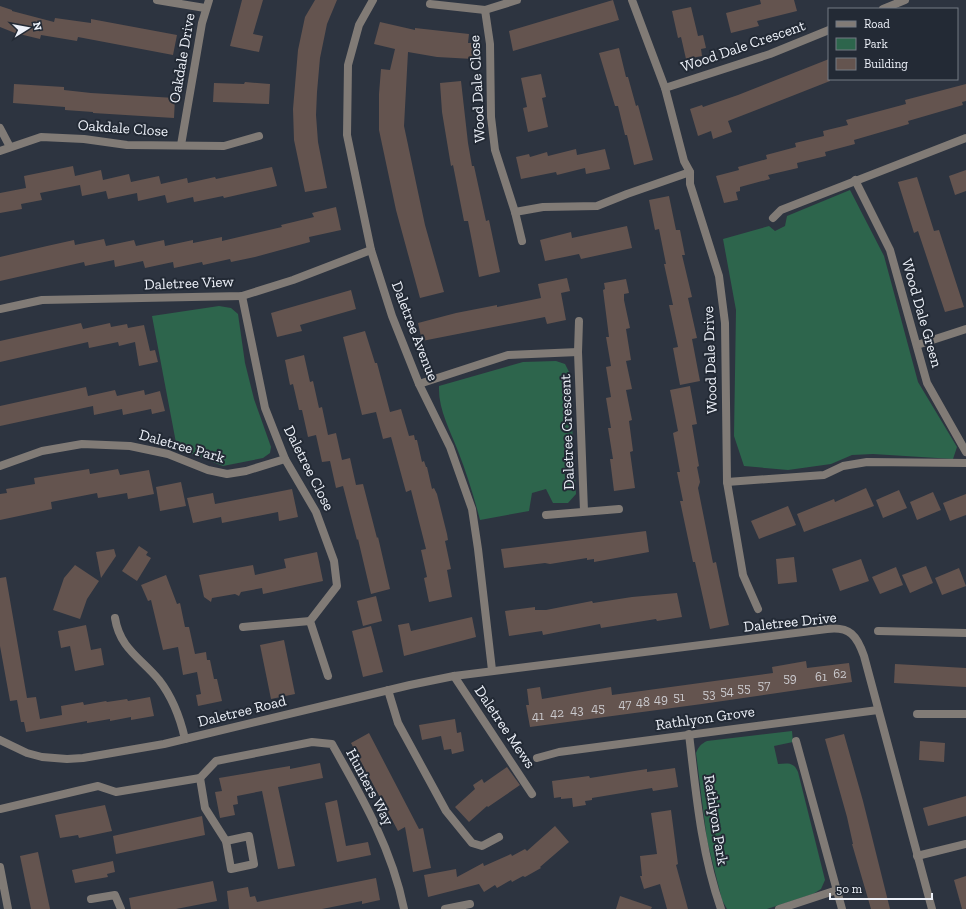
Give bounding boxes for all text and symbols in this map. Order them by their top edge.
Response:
north arrow [8,8,48,48]
legend [828,8,958,80]
street label: Oakdale Drive [165,12,199,104]
street label: Wood Dale Crescent [678,16,808,76]
text: Road [864,17,890,31]
text: N [30,21,45,32]
street label: Wood Dale Close [465,35,489,143]
text: Park [864,37,889,51]
text: Building [864,57,908,71]
street label: Oakdale Close [77,116,169,140]
street label: Wood Dale Green [898,257,946,370]
street label: Daletree View [144,272,235,294]
street label: Daletree Avenue [388,279,442,383]
street label: Wood Dale Drive [699,306,721,414]
street label: Daletree Crescent [556,373,578,490]
street label: Daletree Close [280,422,338,514]
street label: Daletree Park [137,425,227,467]
street label: Daletree Drive [743,608,837,636]
house number: 62 [833,666,847,681]
house number: 61 [815,669,827,684]
house number: 59 [783,670,797,685]
house number: 57 [758,677,770,692]
house number: 55 [737,680,751,695]
street label: Daletree Mews [471,682,539,772]
house number: 54 [720,683,734,698]
house number: 53 [702,686,716,701]
house number: 51 [673,689,685,704]
street label: Daletree Road [196,691,289,731]
house number: 49 [654,691,668,706]
house number: 48 [636,694,650,709]
house number: 47 [619,696,631,711]
house number: 45 [591,700,605,715]
house number: 43 [570,702,584,717]
street label: Rathlyon Grove [654,702,756,734]
house number: 42 [550,705,564,720]
house number: 41 [532,708,544,723]
street label: Hunters Way [342,746,398,829]
street label: Rathlyon Park [700,774,732,867]
scale bar [830,875,932,901]
text: 50 m [836,882,863,896]

